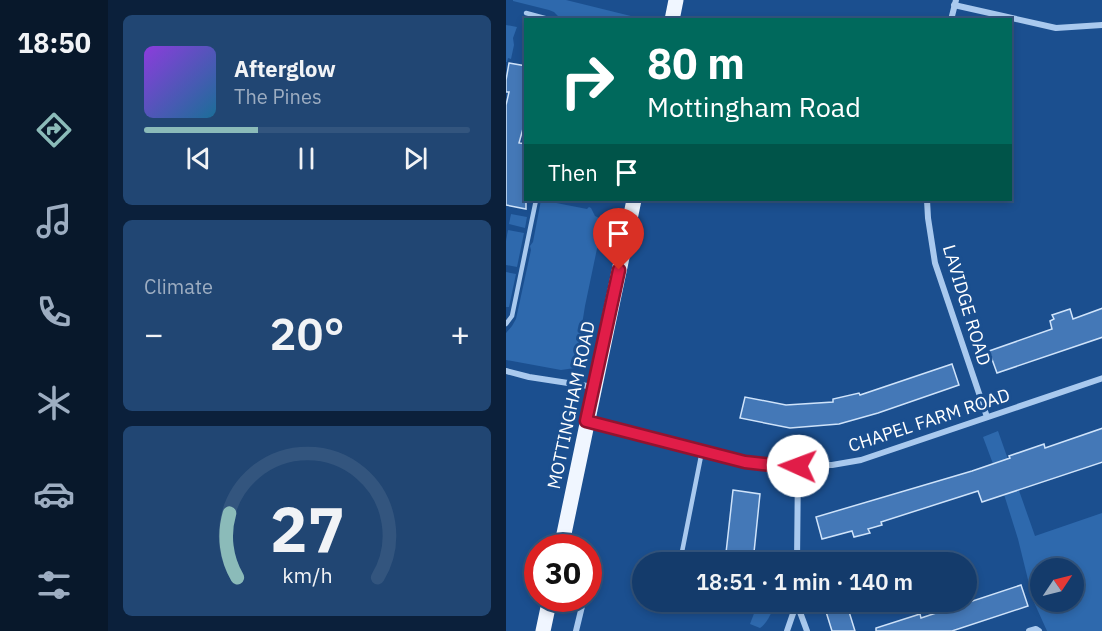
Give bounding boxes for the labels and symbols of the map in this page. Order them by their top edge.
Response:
pin [593,208,644,270]
street label: LAVIDGE ROAD [938,242,996,368]
street label: MOTTINGHAM ROAD [542,319,600,491]
street label: CHAPEL FARM ROAD [845,383,1013,457]
position arrow [766,434,830,498]
speed limit sign: 30 [524,534,602,612]
north arrow [1030,558,1084,612]

